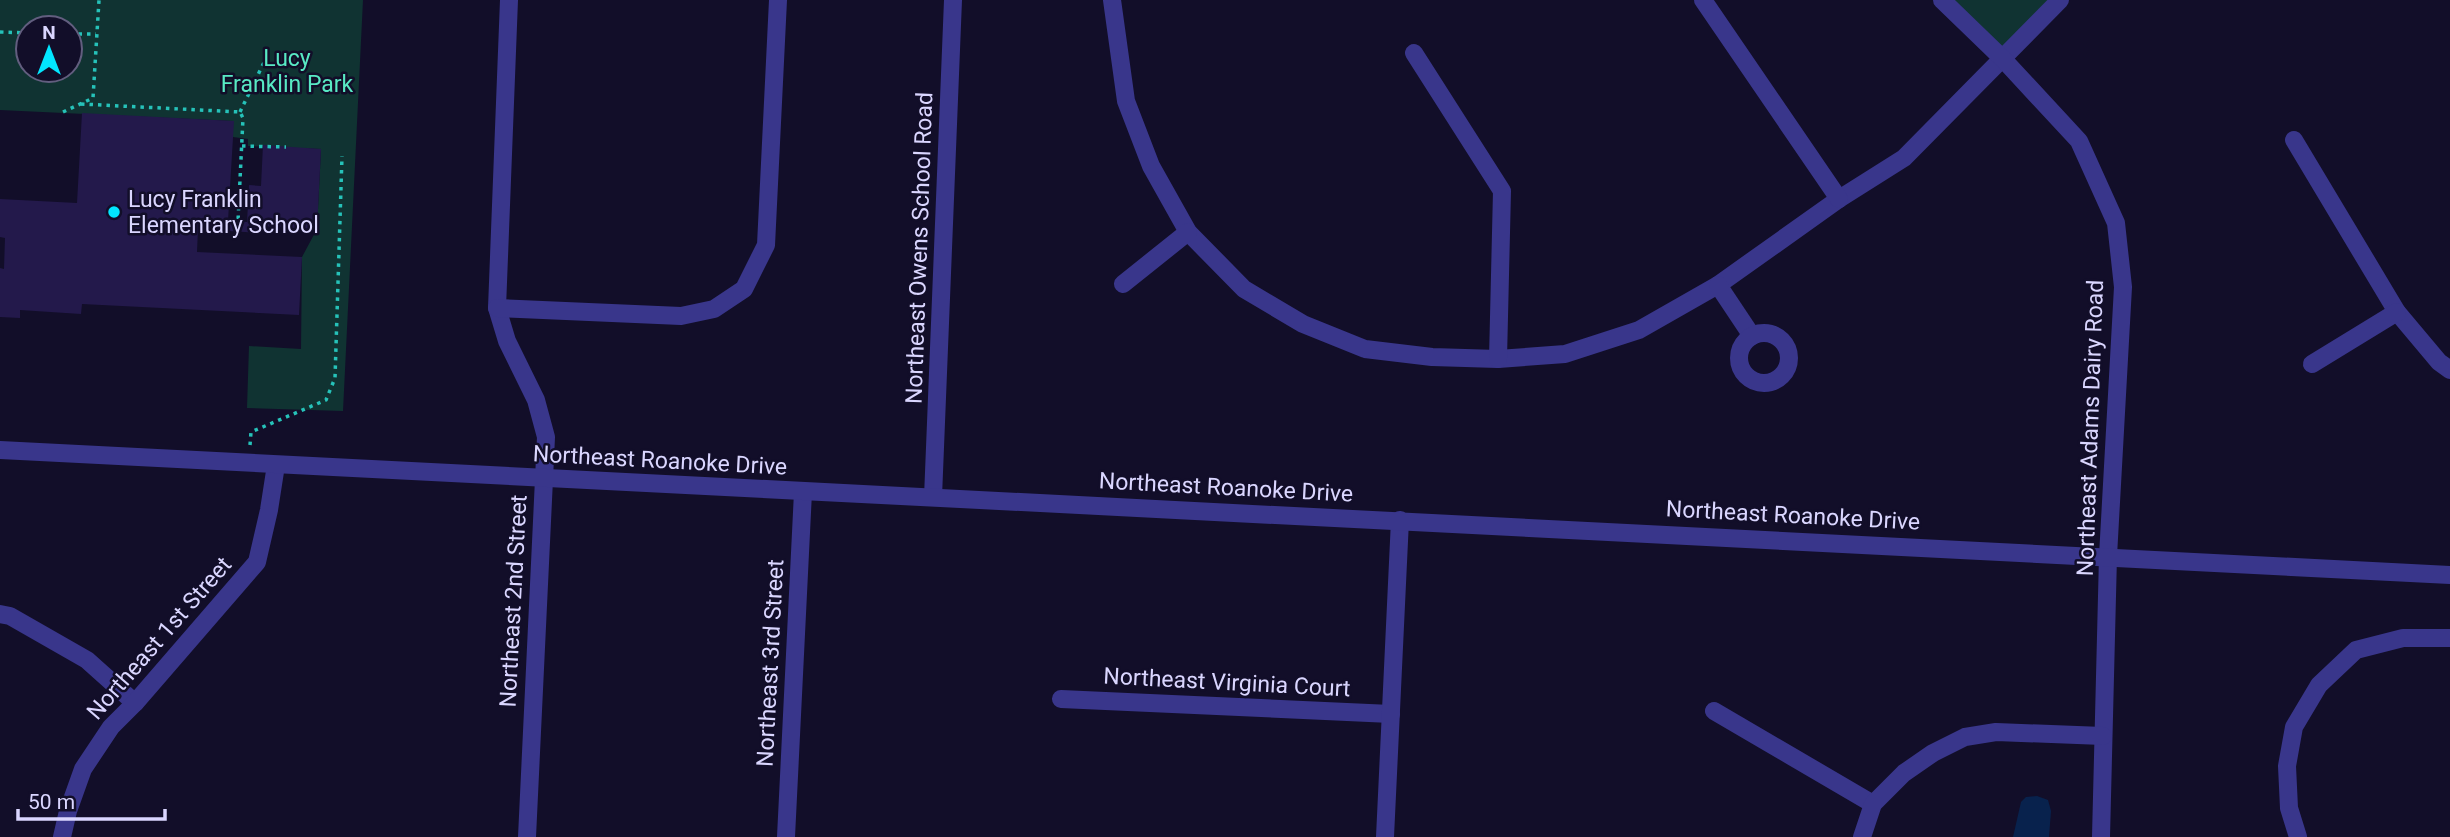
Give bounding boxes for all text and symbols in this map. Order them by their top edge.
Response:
north arrow [14,14,84,84]
text: N [42,21,56,44]
park label: Lucy Franklin Park [221,45,354,98]
street label: Northeast Owens School Road [901,92,938,404]
place label: Lucy Franklin Elementary School [128,186,319,239]
marker: Lucy Franklin Elementary School [106,204,122,220]
street label: Northeast Adams Dairy Road [2072,279,2109,577]
street label: Northeast Roanoke Drive [532,440,788,481]
street label: Northeast Roanoke Drive [1098,467,1354,508]
street label: Northeast 2nd Street [494,494,533,708]
street label: Northeast Roanoke Drive [1665,495,1921,536]
street label: Northeast 1st Street [81,552,237,725]
street label: Northeast 3rd Street [752,559,789,767]
street label: Northeast Virginia Court [1103,663,1351,702]
scale bar [18,778,164,822]
text: 50 m [28,790,75,814]

